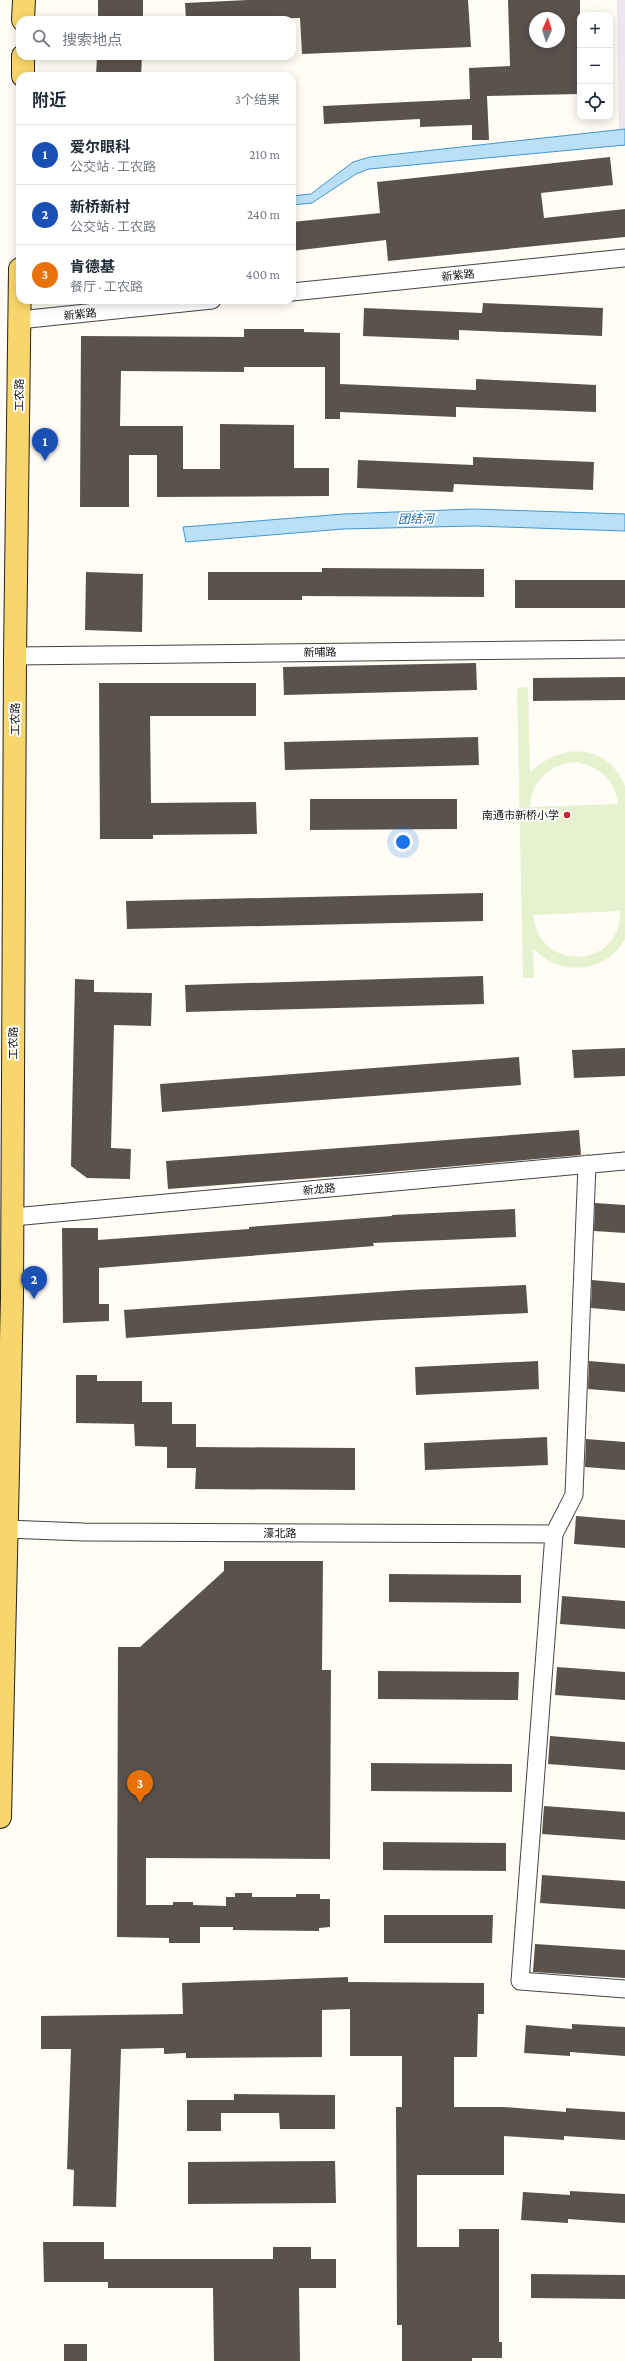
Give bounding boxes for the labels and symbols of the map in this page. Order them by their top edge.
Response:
north arrow [529,12,565,48]
street label: 新紫路 [441,267,475,283]
street label: 新紫路 [63,306,97,322]
street label: 工农路 [13,379,25,412]
pin: 1 [32,428,58,461]
water label: 团结河 [398,512,436,526]
street label: 新哺路 [303,646,337,658]
street label: 工农路 [9,703,21,736]
place label: 南通市新桥小学 [482,809,559,821]
marker: 南通市新桥小学 [562,810,572,820]
your location [393,832,413,852]
street label: 工农路 [7,1027,19,1060]
street label: 新龙路 [302,1182,336,1196]
pin: 2 [21,1266,47,1299]
street label: 濠北路 [264,1527,297,1539]
pin: 3 [127,1770,153,1803]

